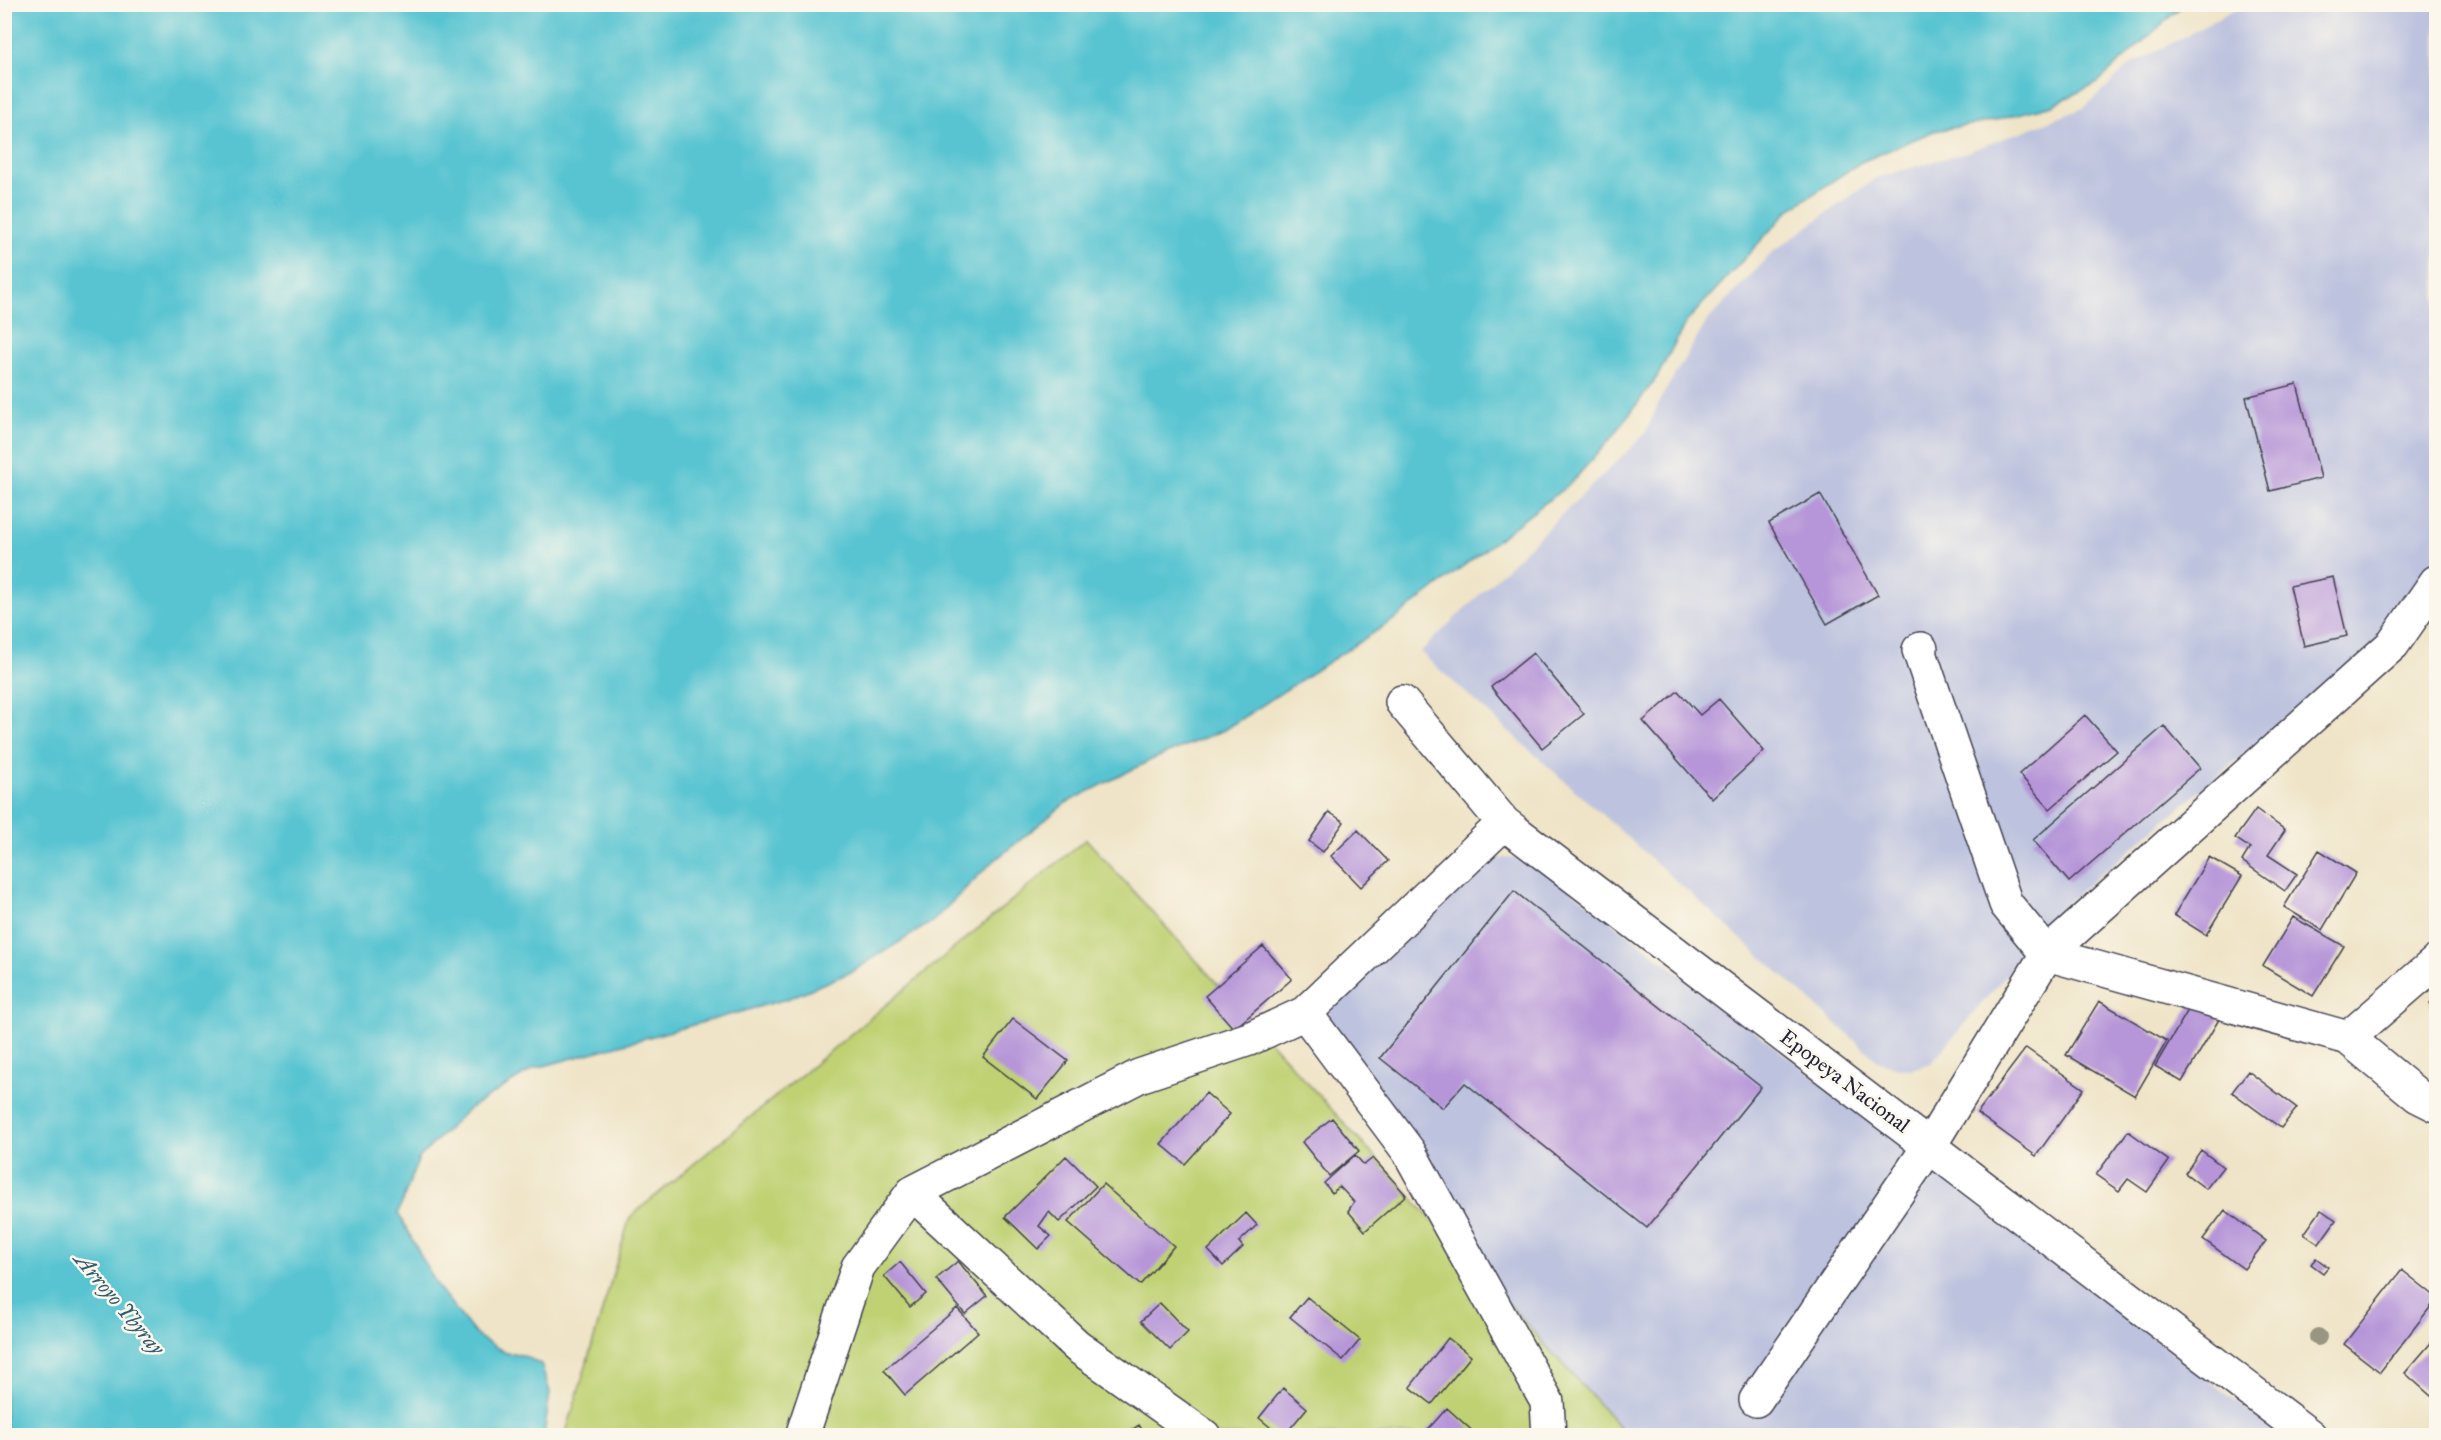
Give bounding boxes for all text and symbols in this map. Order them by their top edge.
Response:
street label: Epopeya Nacional [1775,1024,1915,1139]
water label: Arroyo Ybyray [67,1245,171,1361]

